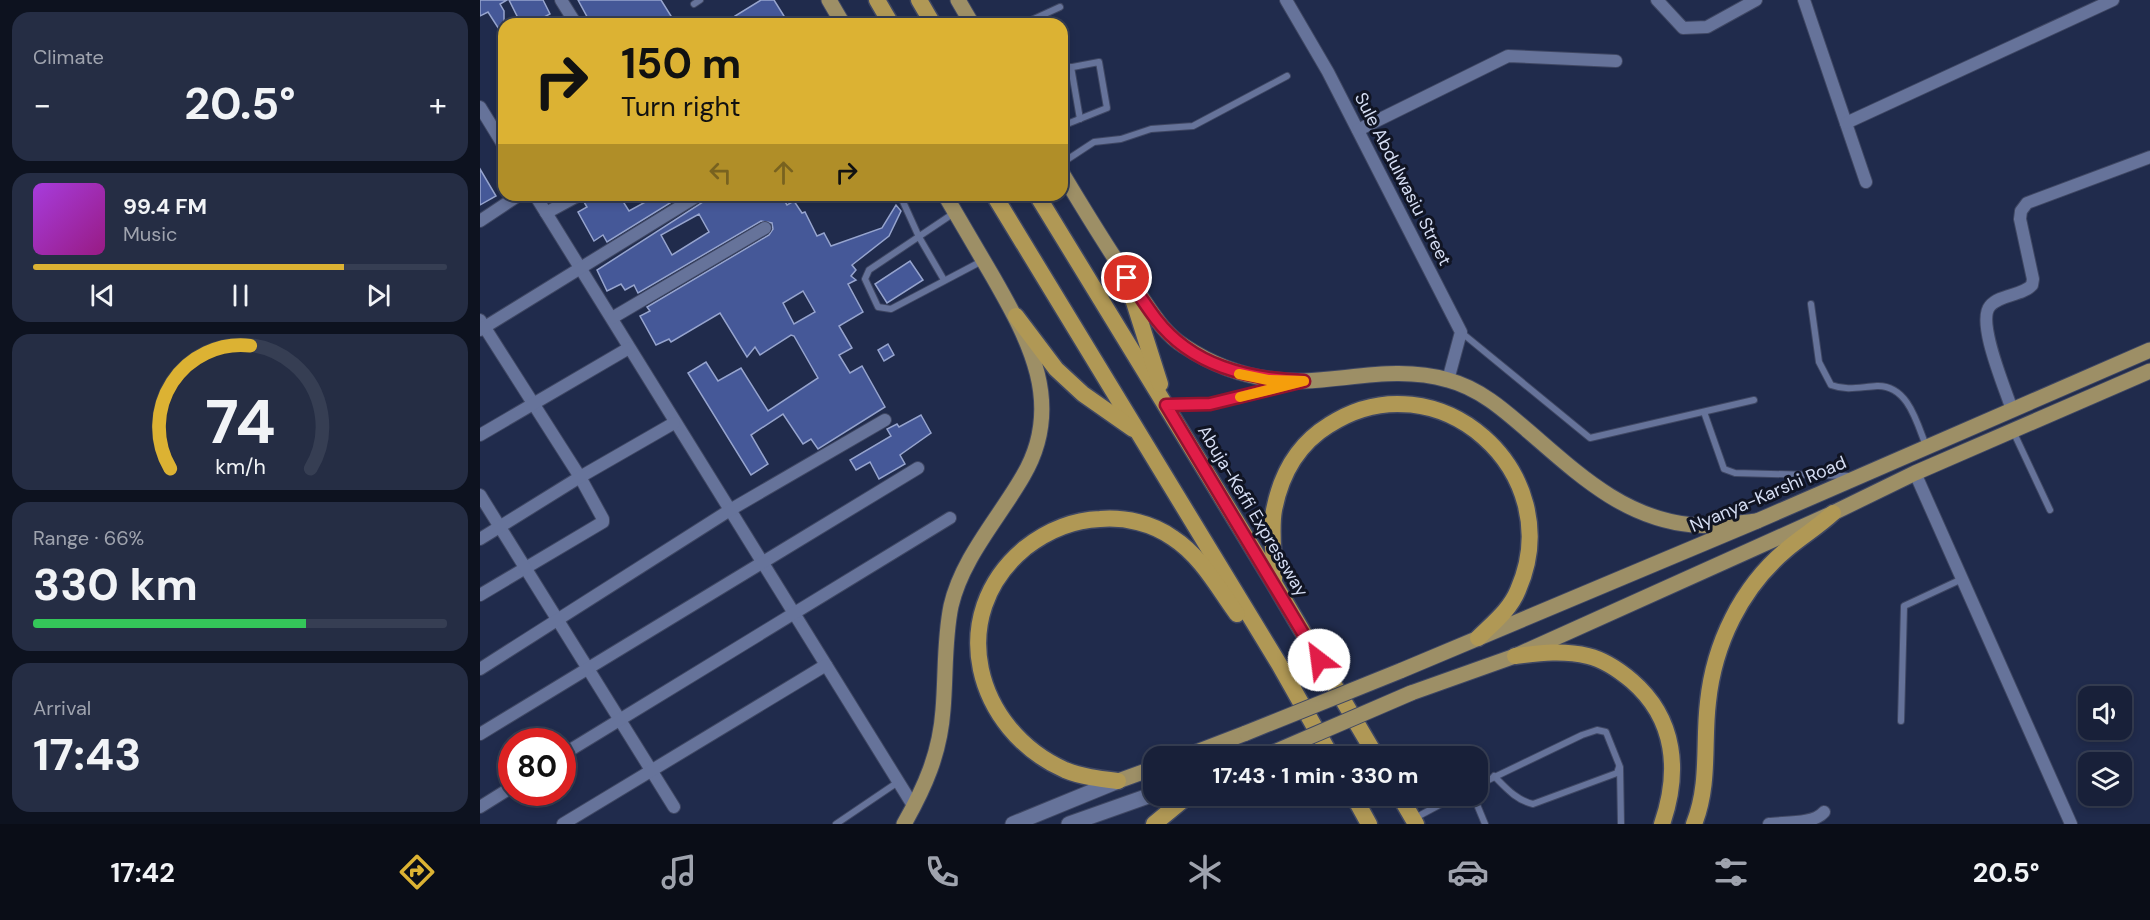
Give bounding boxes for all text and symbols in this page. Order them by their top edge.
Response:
text: 150 m [621,36,741,91]
icon: right [522,42,600,120]
text: Climate [33,44,104,70]
text: 20.5° [184,74,296,133]
text: − [33,83,51,126]
text: + [429,83,447,126]
street label: Sule Abdulwasiu Street [1349,88,1457,270]
text: Turn right [621,89,741,124]
icon: left [704,156,737,189]
icon: ahead [767,156,800,189]
icon: right [830,156,863,189]
text: 99.4 FM [123,192,207,221]
text: Music [123,221,178,247]
pin [1101,252,1152,303]
icon: arrive [1110,261,1143,294]
icon: previous [86,279,119,312]
icon: pause [224,279,257,312]
icon: next [362,279,395,312]
text: 74 [205,381,275,462]
street label: Abuja-Keffi Expressway [1192,421,1314,601]
street label: Nyanya-Karshi Road [1686,450,1850,538]
text: km/h [215,453,265,481]
text: Range · 66% [33,525,144,551]
text: 330 km [33,555,198,614]
position arrow [1287,628,1351,692]
map controls [2078,686,2132,806]
button: sound [2078,686,2132,740]
text: Arrival [33,695,91,721]
text: 17:43 [33,725,141,784]
speed limit sign: 80 [498,728,576,806]
button: layers [2078,752,2132,806]
text: 17:43 · 1 min · 330 m [1212,761,1419,790]
icon: directions [396,851,438,893]
icon: music [658,851,700,893]
icon: phone [921,851,963,893]
icon: climate [1184,851,1226,893]
icon: car [1447,851,1489,893]
icon: filters [1710,851,1752,893]
text: 17:42 [110,855,175,890]
text: 20.5° [1973,855,2040,890]

